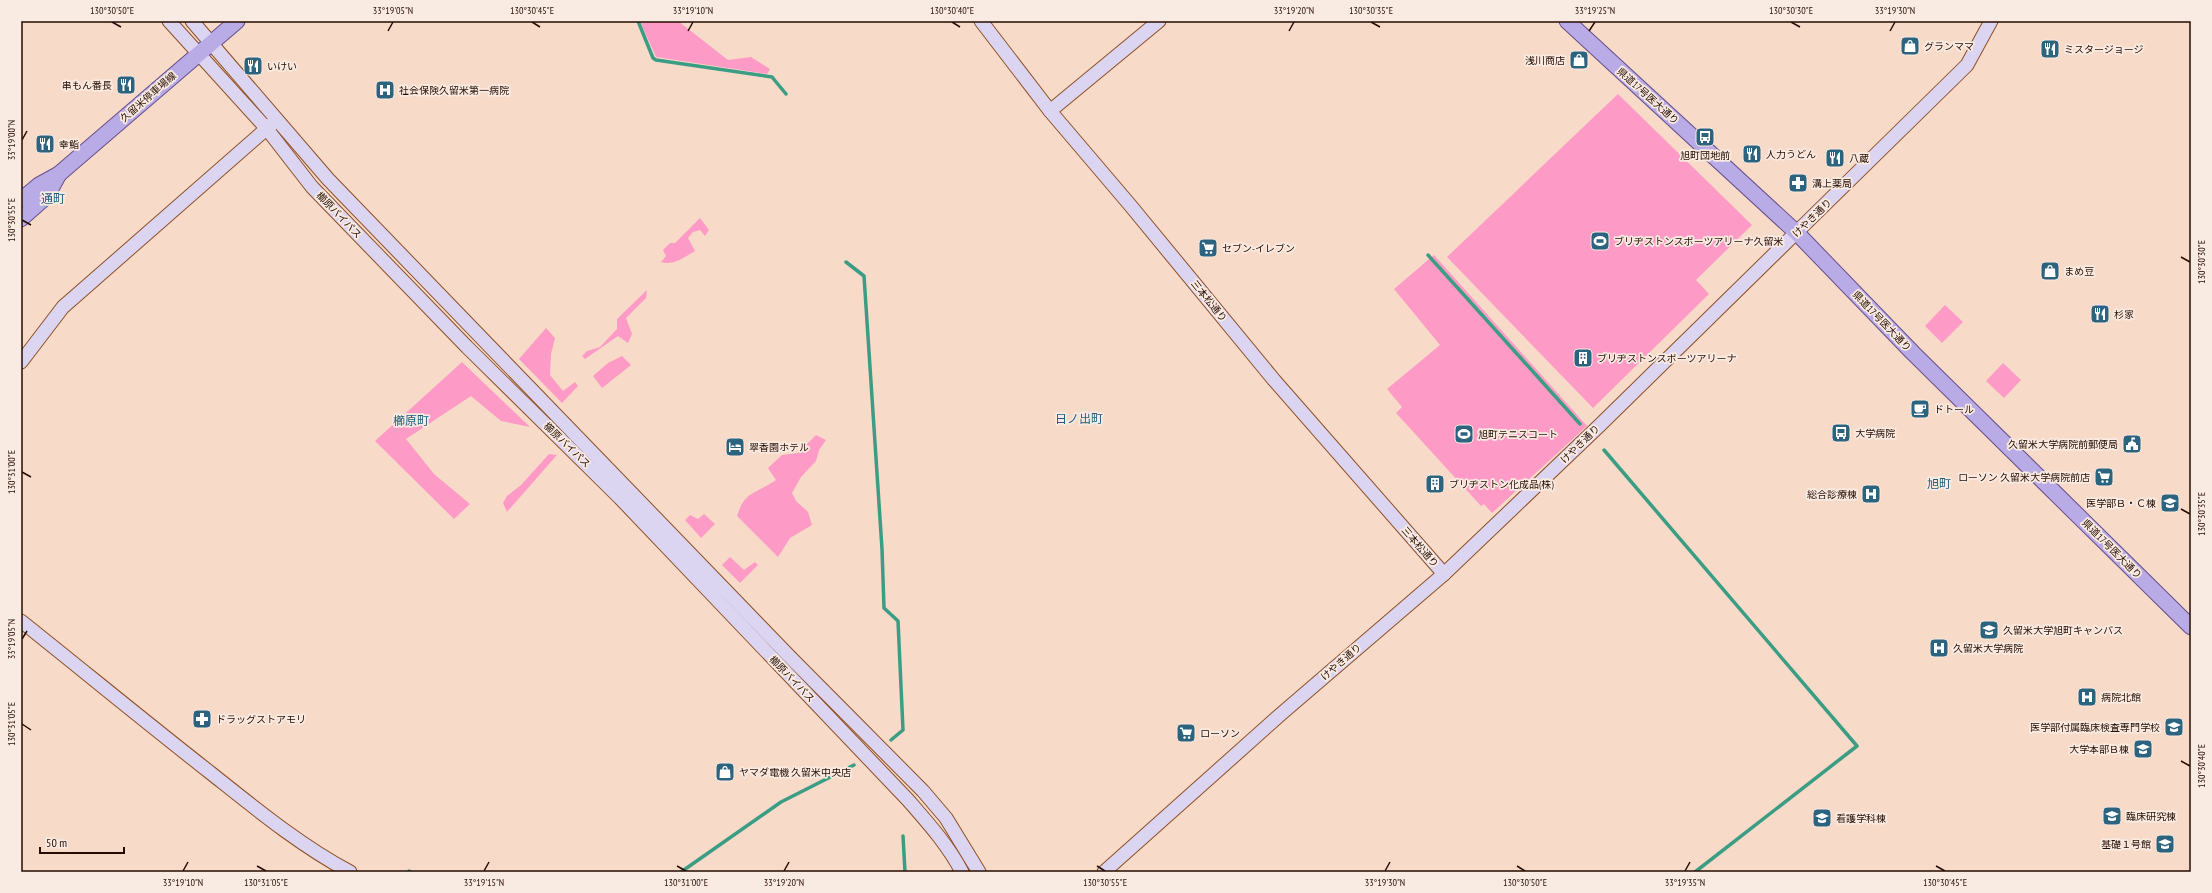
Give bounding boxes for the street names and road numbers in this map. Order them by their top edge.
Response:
street label: 県道17号医大通り [1614,65,1682,127]
street label: 久留米停車場線 [117,69,179,125]
street label: 櫛原バイパス [314,189,364,241]
street label: けやき通り [1790,196,1834,240]
street label: 三本松通り [1188,277,1230,325]
street label: 県道17号医大通り [1850,288,1914,354]
street label: 櫛原バイパス [541,420,593,470]
street label: けやき通り [1558,422,1602,466]
street label: 県道17号医大通り [2079,516,2145,582]
street label: 三本松通り [1399,524,1441,570]
street label: けやき通り [1318,641,1364,683]
street label: 櫛原バイパス [767,653,817,705]

